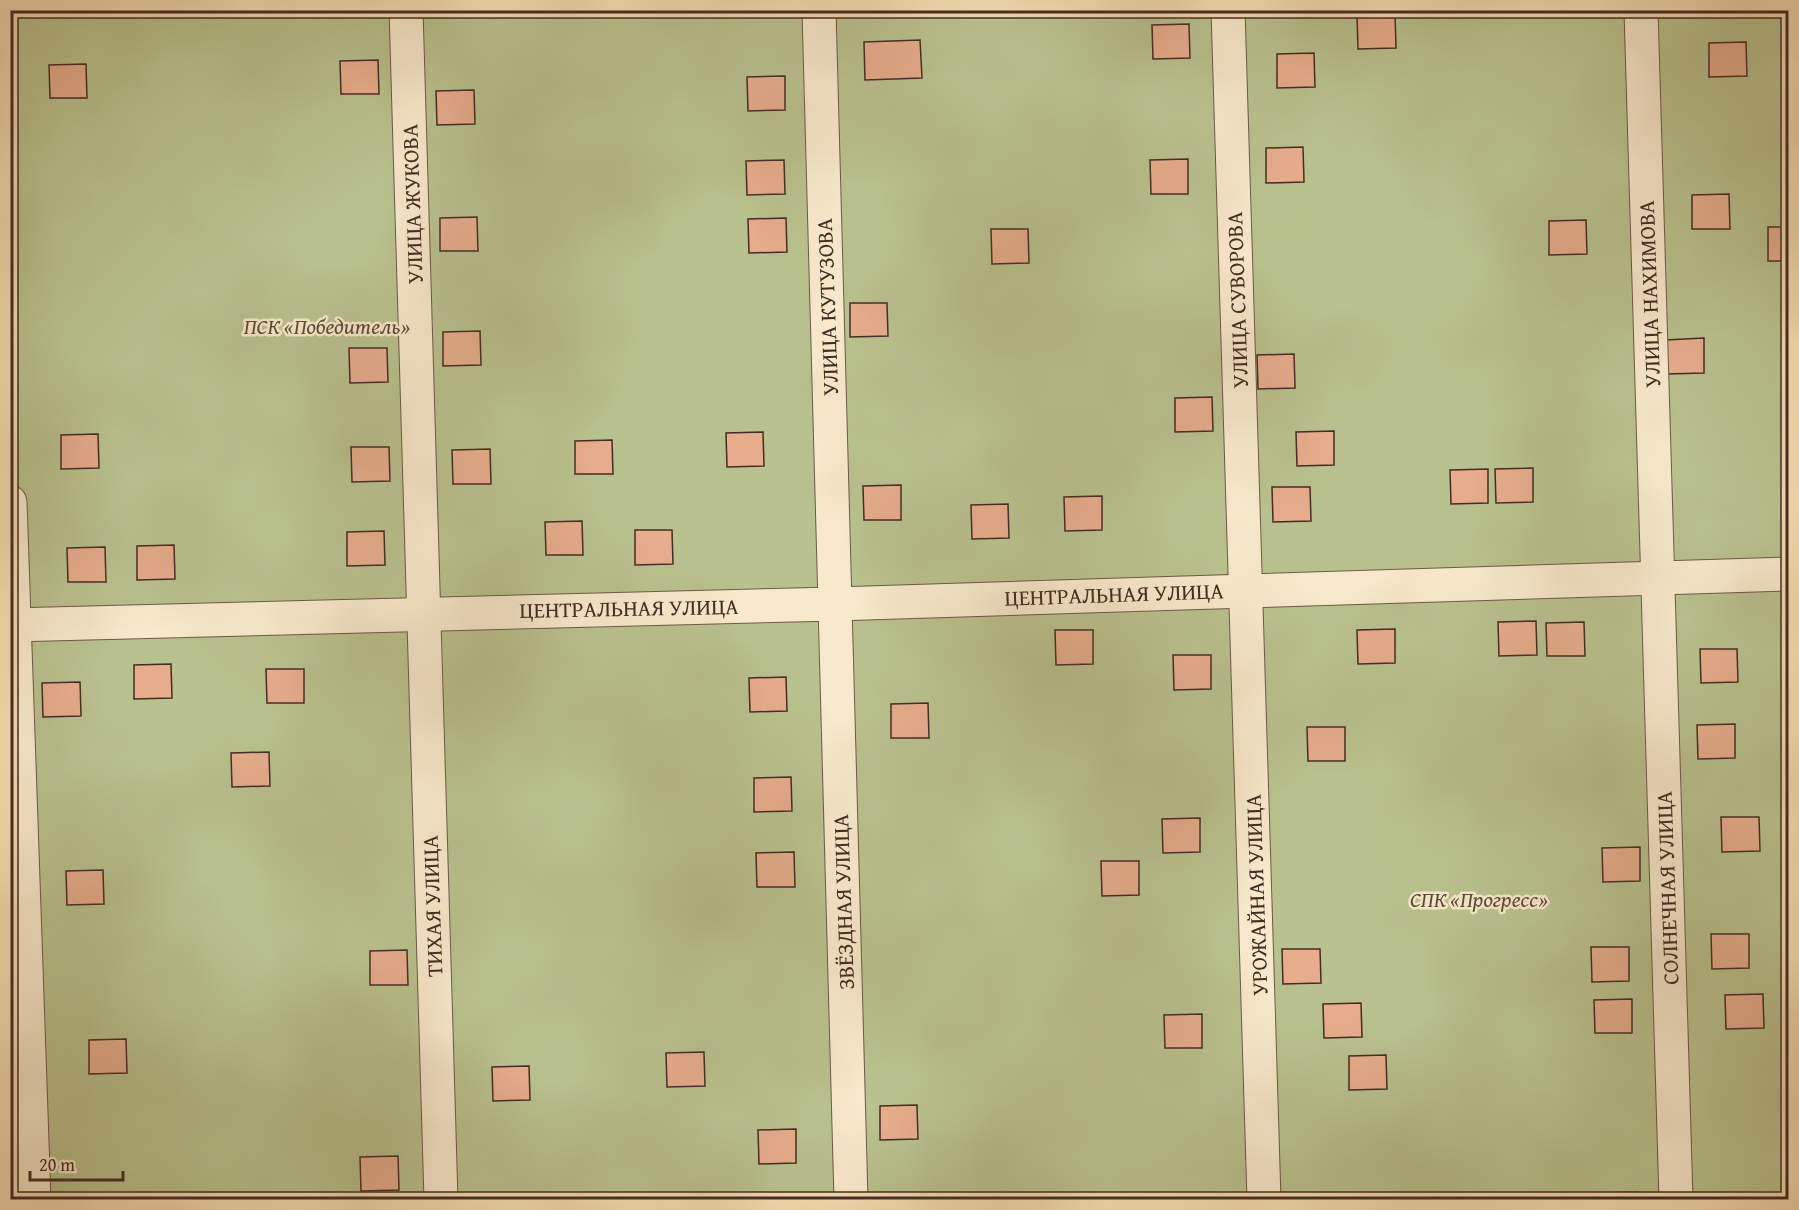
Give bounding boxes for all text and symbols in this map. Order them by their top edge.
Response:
street label: УЛИЦА ЖУКОВА [393,123,431,285]
street label: УЛИЦА НАХИМОВА [1630,199,1668,388]
street label: УЛИЦА СУВОРОВА [1218,210,1256,389]
street label: УЛИЦА КУТУЗОВА [808,217,846,396]
park label: ПСК «Победитель» [244,310,410,342]
street label: ЦЕНТРАЛЬНАЯ УЛИЦА [1004,574,1225,614]
street label: ЦЕНТРАЛЬНАЯ УЛИЦА [519,590,739,626]
street label: СОЛНЕЧНАЯ УЛИЦА [1648,790,1686,985]
street label: УРОЖАЙНАЯ УЛИЦА [1236,793,1276,996]
street label: ЗВЁЗДНАЯ УЛИЦА [824,813,862,990]
street label: ТИХАЯ УЛИЦА [414,834,450,977]
park label: СПК «Прогресс» [1410,883,1548,915]
scale bar [30,1144,123,1182]
text: 20 m [39,1151,75,1178]

